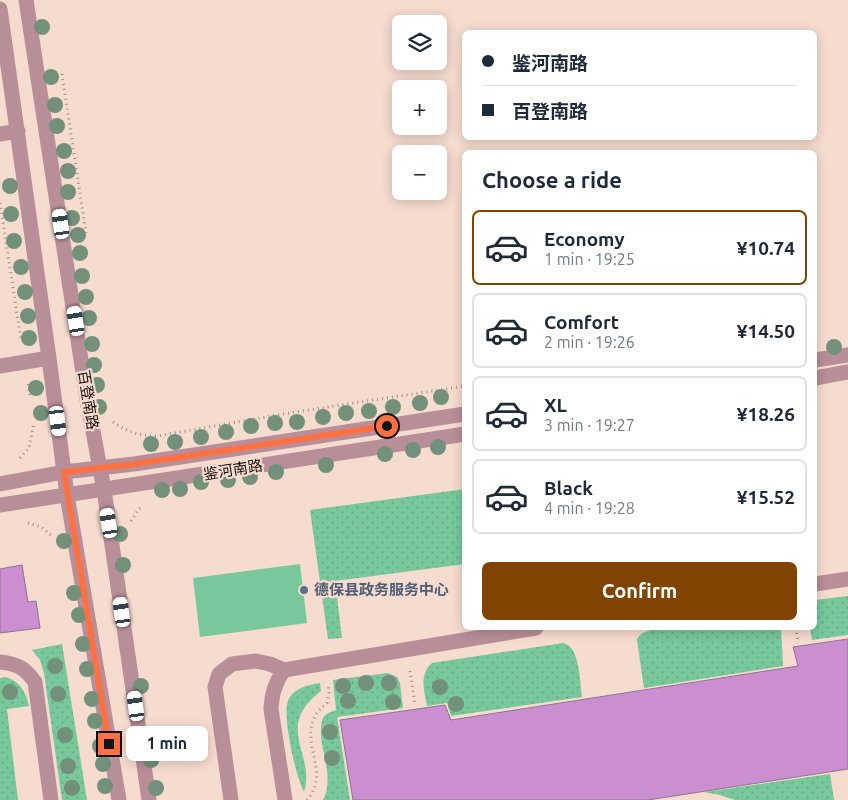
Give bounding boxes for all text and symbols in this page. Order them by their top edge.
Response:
map controls [392,15,447,200]
button: layers [392,15,447,70]
text: 鉴河南路 [512,52,588,74]
button: + [392,80,447,135]
text: 百登南路 [512,100,588,122]
button: − [392,145,447,200]
text: Choose a ride [482,167,622,192]
car [51,208,70,240]
icon: car [484,225,529,270]
text: Economy [544,228,625,250]
text: ¥10.74 [737,237,795,259]
text: 1 min · 19:25 [544,250,635,268]
car [66,305,85,337]
icon: car [484,308,529,353]
text: Comfort [544,311,619,333]
text: ¥14.50 [737,320,795,342]
text: 2 min · 19:26 [544,333,635,351]
street label: 百登南路 [75,369,102,431]
icon: car [484,391,529,436]
text: XL [544,394,567,416]
text: ¥18.26 [737,403,795,425]
car [48,405,67,437]
route start [376,415,398,437]
text: 3 min · 19:27 [544,416,635,434]
street label: 鉴河南路 [202,456,264,483]
icon: car [484,474,529,519]
text: Black [544,477,593,499]
text: ¥15.52 [737,486,795,508]
text: 4 min · 19:28 [544,499,635,517]
car [99,507,118,539]
button: Confirm [482,562,797,620]
place label: 德保县政务服务中心 [314,581,449,598]
marker: 德保县政务服务中心 [298,584,310,596]
car [112,596,131,628]
car [126,690,145,722]
callout: 1 min [126,726,209,762]
route end [98,733,120,755]
text: 1 min [147,734,187,752]

